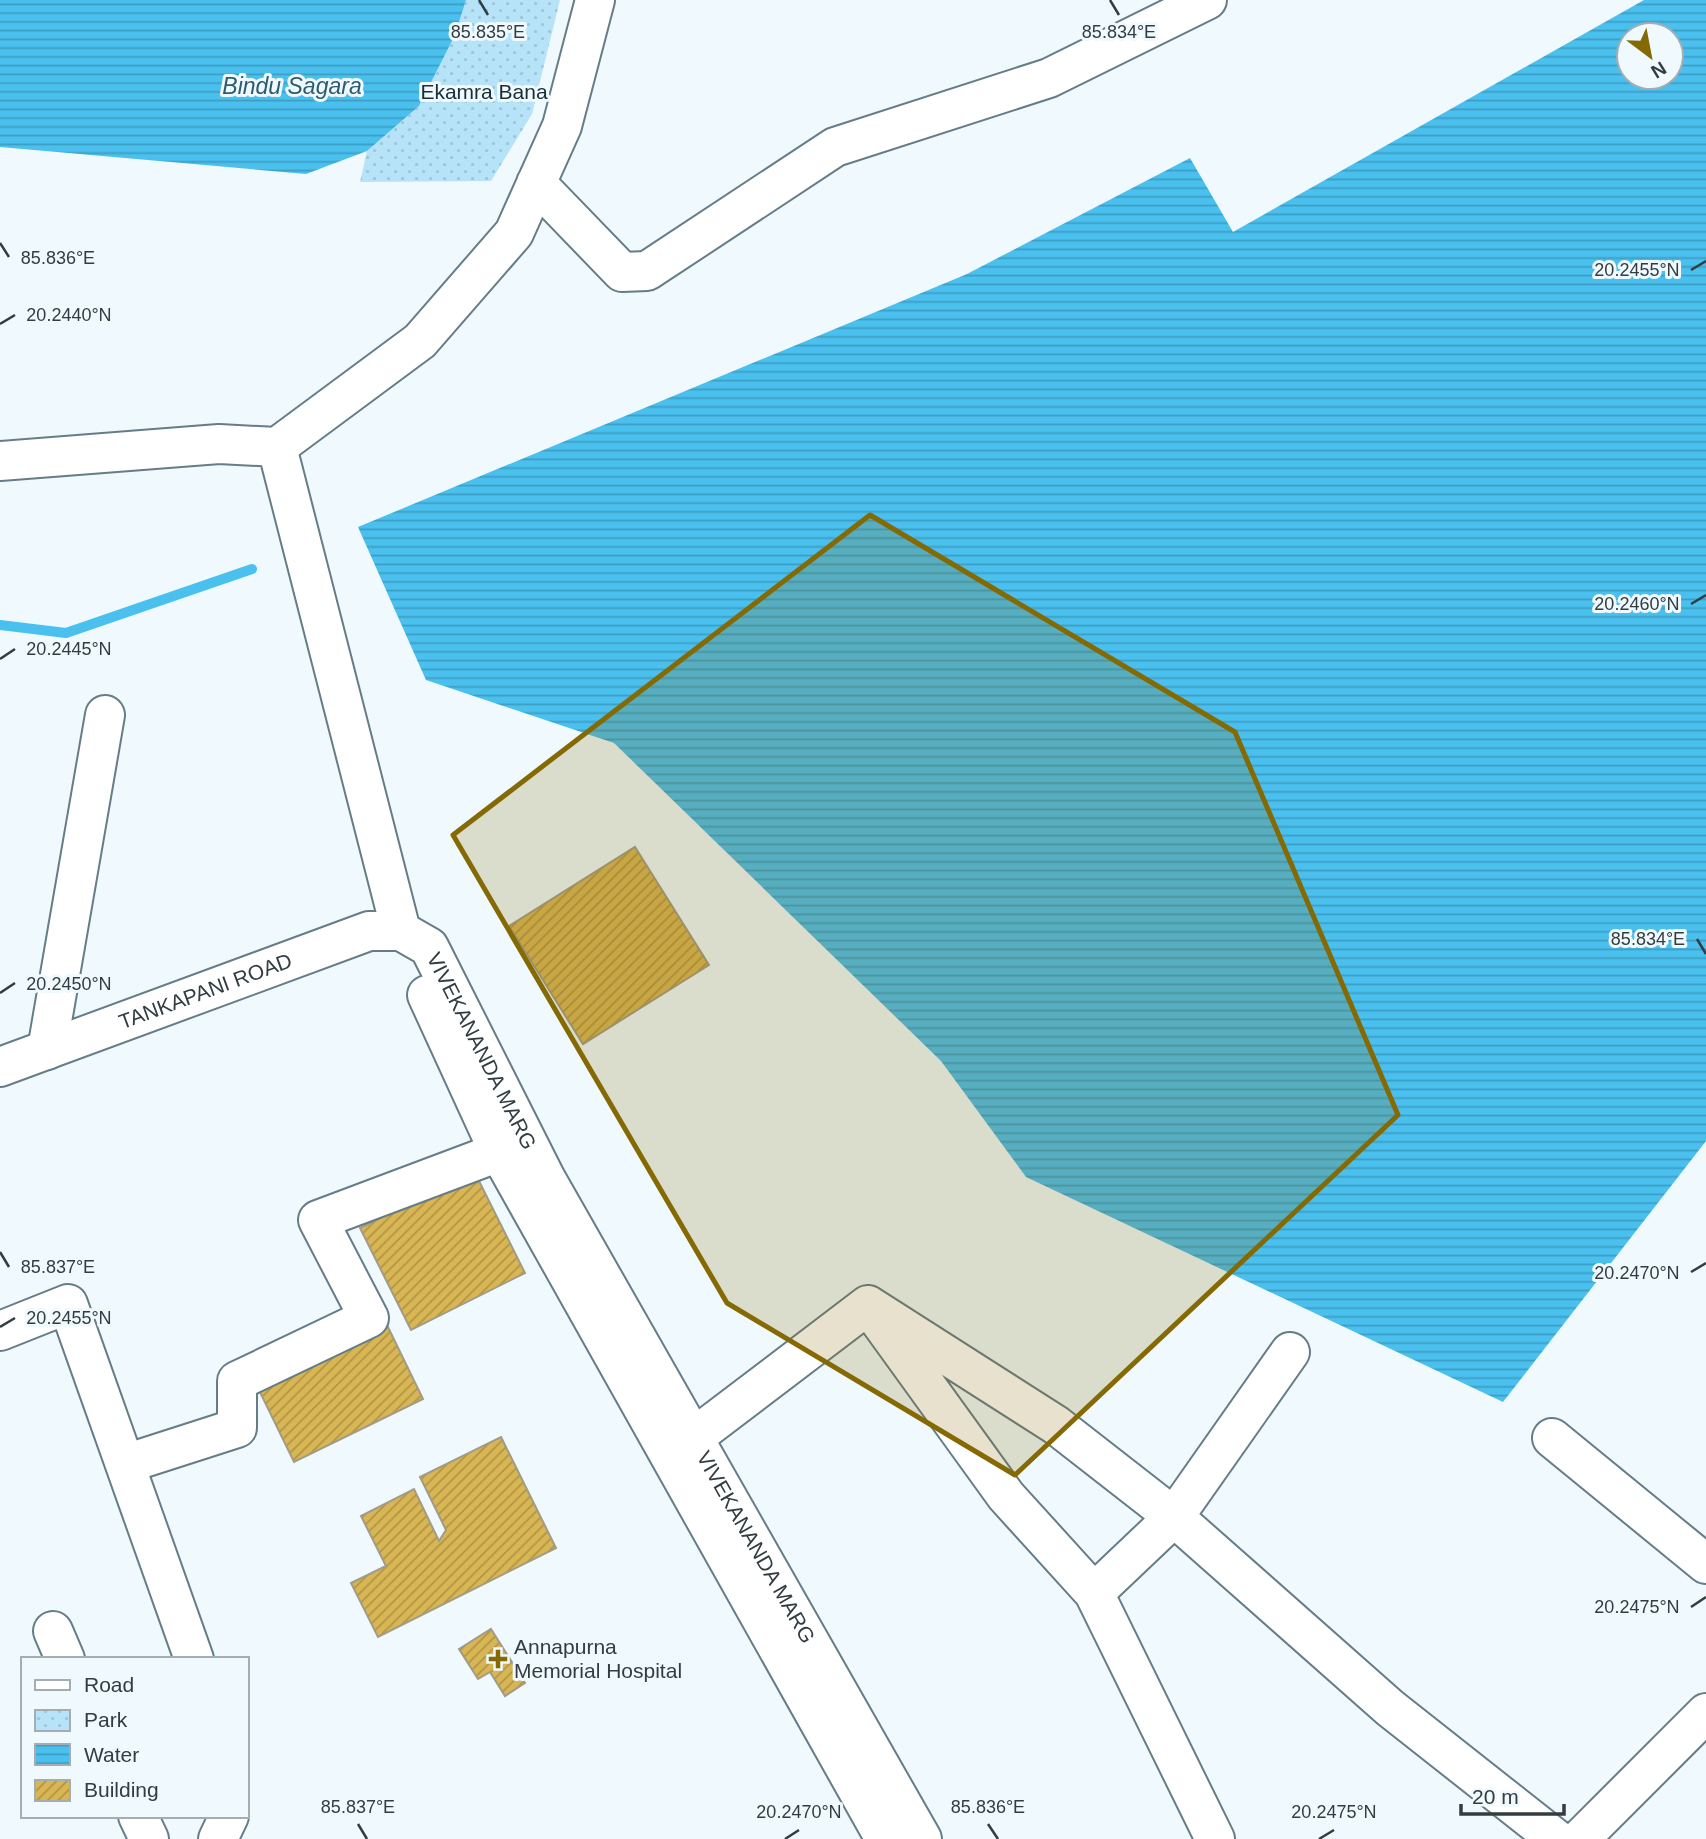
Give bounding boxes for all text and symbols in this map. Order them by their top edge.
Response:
north arrow [1615,21,1685,91]
text: 85.835°E [451,22,525,42]
text: 85.834°E [1082,22,1156,42]
text: N [1647,57,1670,83]
water label: Bindu Sagara [222,73,362,99]
park label: Ekamra Bana [420,80,548,103]
text: 85.836°E [21,248,95,268]
text: 20.2455°N [1594,260,1680,280]
text: 20.2440°N [26,305,112,325]
text: 20.2460°N [1594,594,1680,614]
text: 20.2445°N [26,639,112,659]
text: 85.834°E [1611,929,1685,949]
street label: TANKAPANI ROAD [116,948,295,1033]
street label: VIVEKANANDA MARG [423,949,541,1153]
text: 20.2450°N [26,974,112,994]
text: 85.837°E [21,1257,95,1277]
text: 20.2470°N [1594,1263,1680,1283]
text: 20.2455°N [26,1308,112,1328]
street label: VIVEKANANDA MARG [692,1447,820,1647]
text: 20.2475°N [1594,1597,1680,1617]
place label: Annapurna Memorial Hospital [514,1635,682,1682]
marker: Annapurna Memorial Hospital [488,1649,508,1669]
legend [21,1657,248,1818]
text: Road [84,1673,134,1696]
text: Park [84,1708,128,1731]
text: Water [84,1743,139,1766]
scale bar [1461,1772,1564,1816]
text: Building [84,1778,159,1801]
text: 20 m [1472,1785,1519,1808]
text: 85.837°E [321,1797,395,1817]
text: 85.836°E [951,1797,1025,1817]
text: 20.2470°N [756,1802,842,1822]
text: 20.2475°N [1291,1802,1377,1822]

